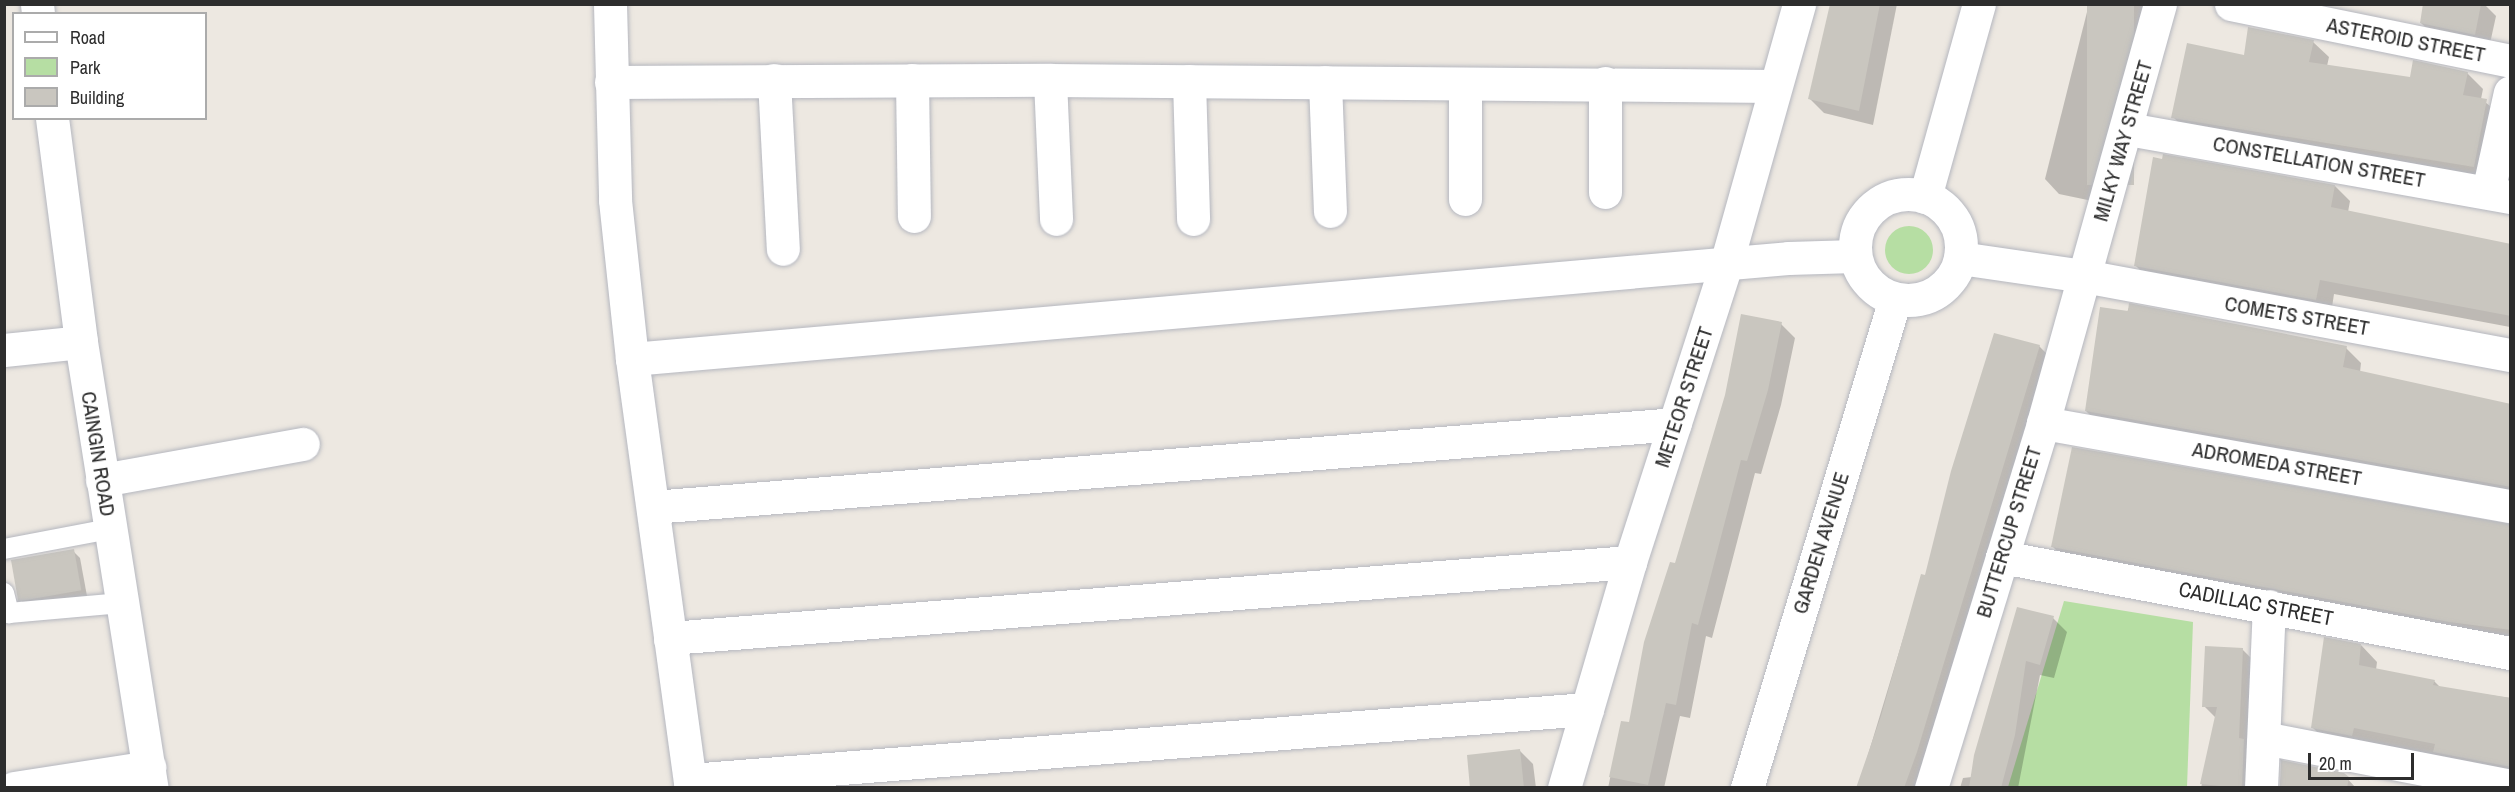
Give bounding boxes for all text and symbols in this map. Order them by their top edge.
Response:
legend [12,12,207,120]
street label: ASTEROID STREET [2325,12,2487,68]
text: Road [70,25,105,50]
text: Park [70,55,100,80]
street label: MILKY WAY STREET [2088,57,2158,225]
text: Building [70,85,124,110]
street label: CONSTELLATION STREET [2211,131,2427,193]
street label: COMETS STREET [2223,291,2371,341]
street label: METEOR STREET [1649,323,1719,471]
street label: CAINGIN ROAD [76,390,120,518]
street label: ADROMEDA STREET [2190,437,2364,491]
street label: BUTTERCUP STREET [1971,443,2047,621]
street label: GARDEN AVENUE [1787,469,1855,617]
street label: CADILLAC STREET [2177,577,2335,631]
scale bar [2311,741,2418,779]
text: 20 m [2319,751,2352,776]

